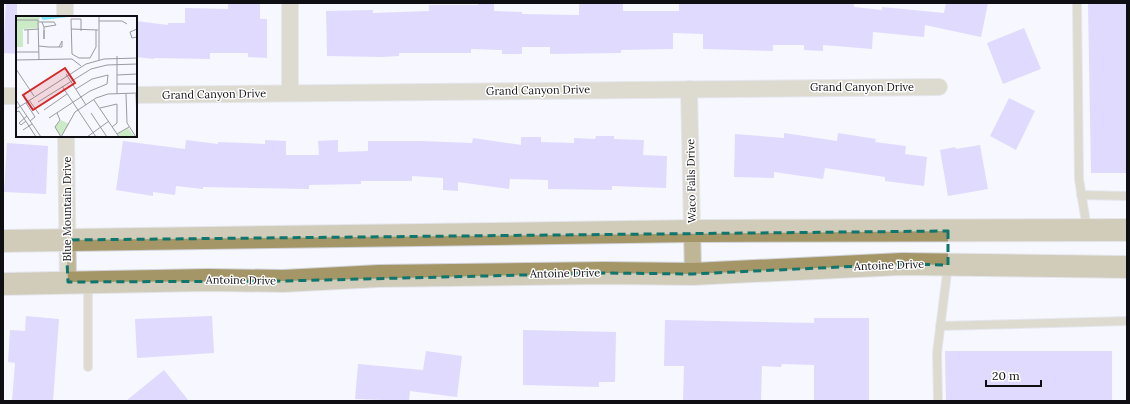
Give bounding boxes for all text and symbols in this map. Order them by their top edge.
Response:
inset map [16,16,137,137]
street label: Grand Canyon Drive [810,80,914,94]
street label: Grand Canyon Drive [486,82,590,98]
street label: Grand Canyon Drive [162,86,266,102]
street label: Waco Falls Drive [683,139,699,223]
street label: Blue Mountain Drive [60,157,74,261]
street label: Antoine Drive [853,257,924,273]
street label: Antoine Drive [529,265,600,281]
street label: Antoine Drive [205,272,276,288]
scale bar [986,362,1041,388]
text: 20 m [992,368,1020,383]

